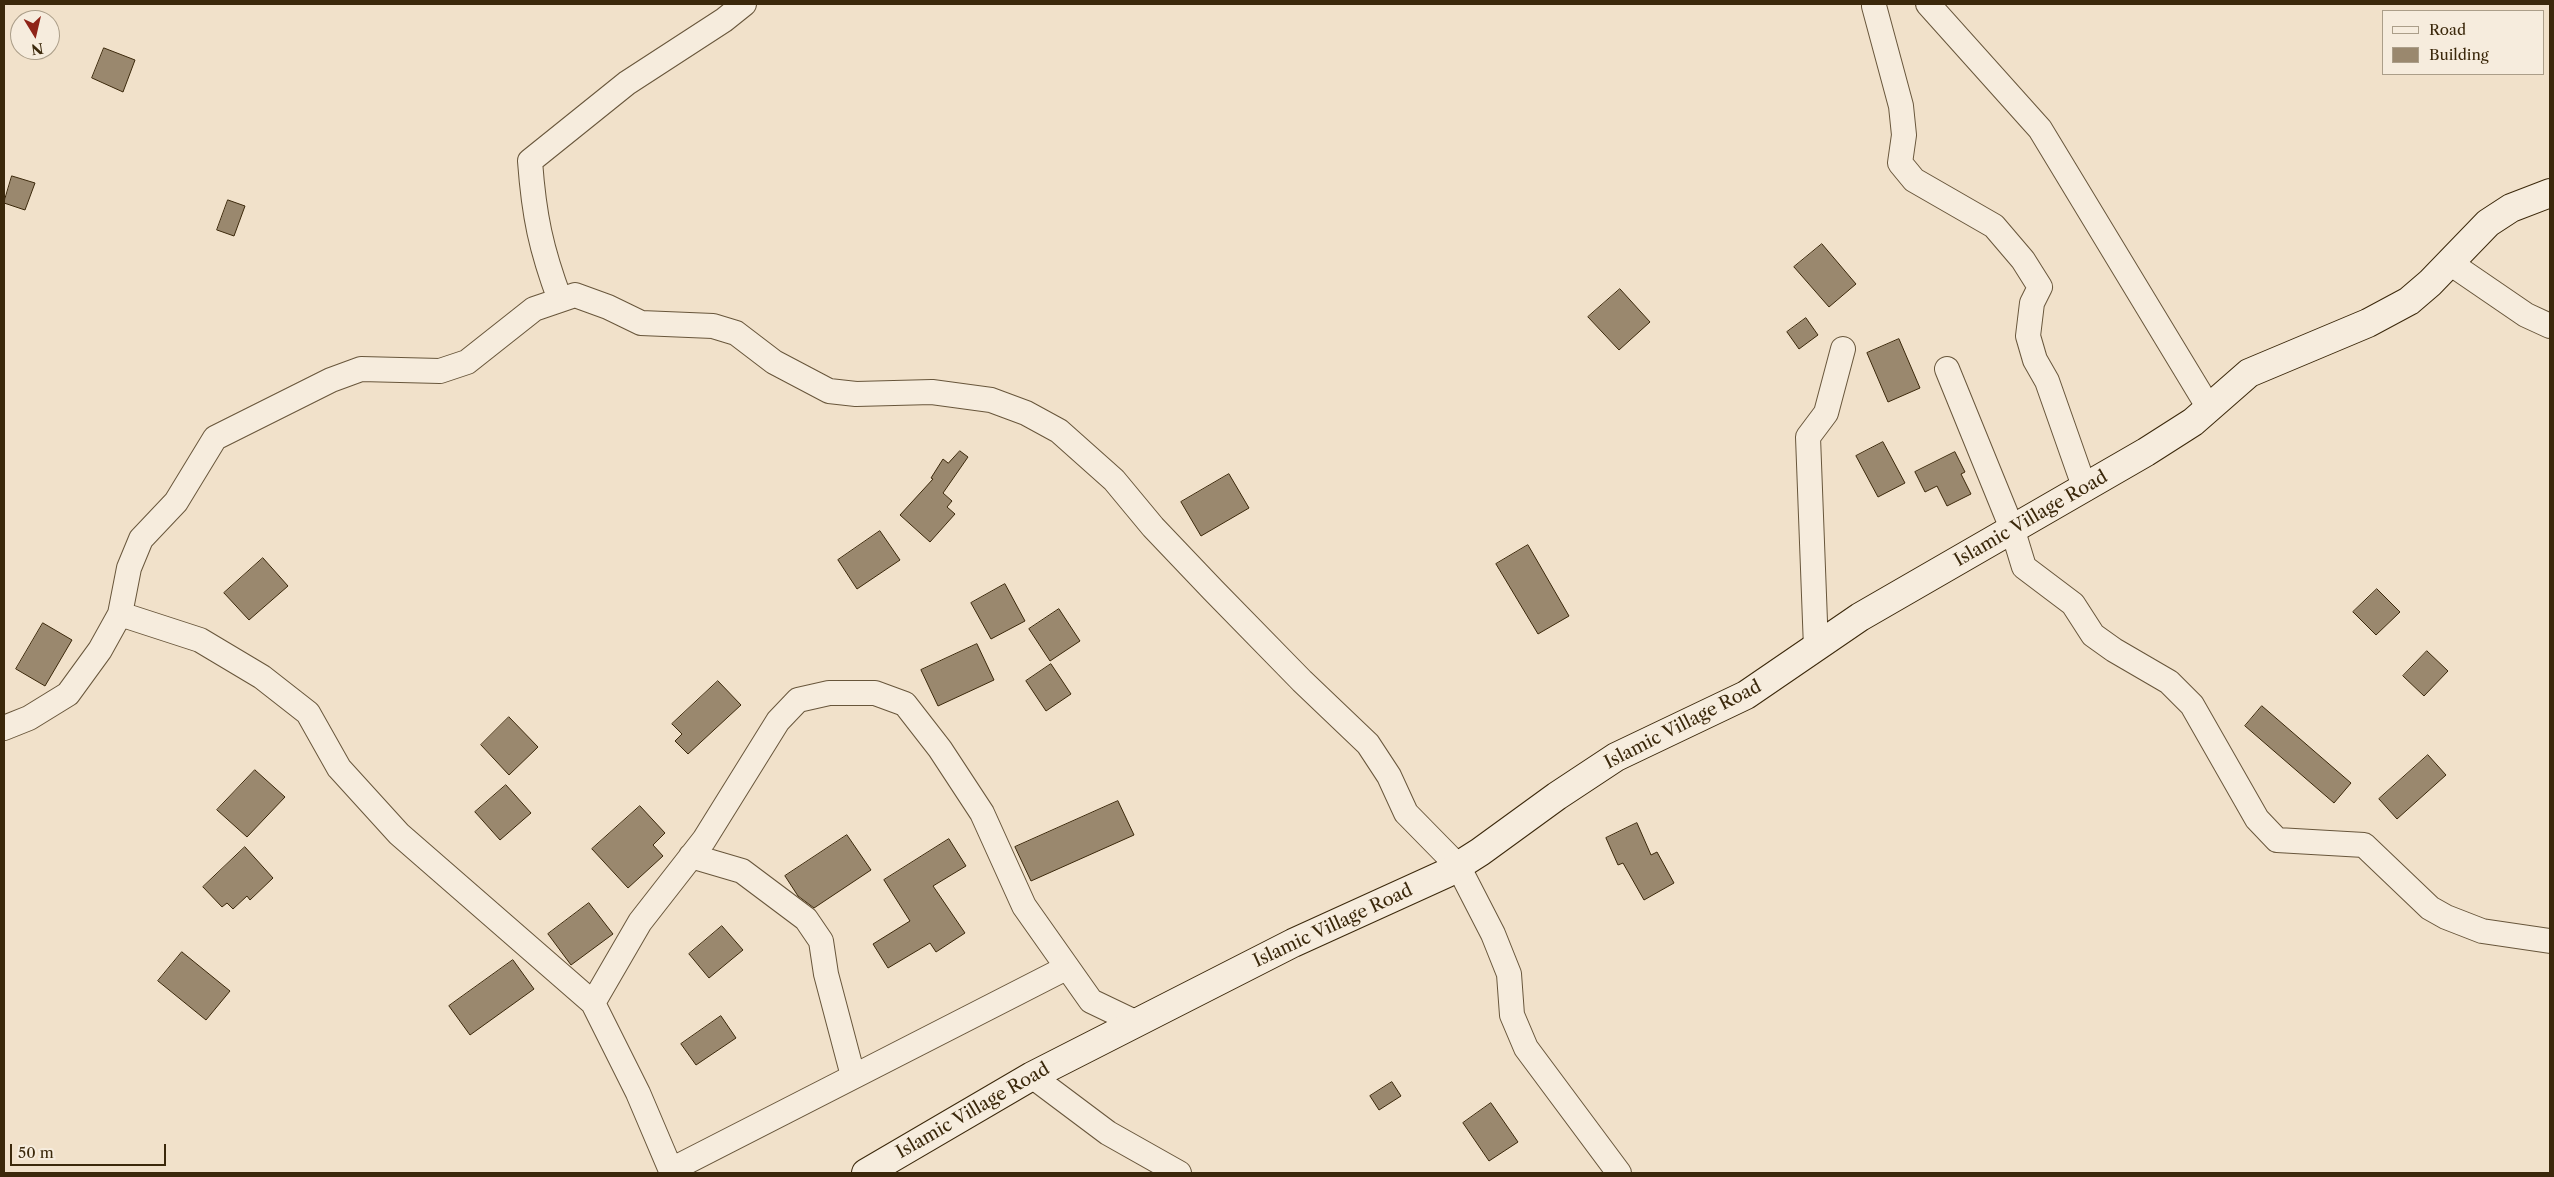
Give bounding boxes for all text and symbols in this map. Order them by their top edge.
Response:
north arrow [10,10,60,60]
legend [2382,10,2544,75]
text: Road [2429,20,2466,39]
text: N [30,39,45,59]
text: Building [2429,45,2489,64]
street label: Islamic Village Road [1951,466,2111,572]
street label: Islamic Village Road [1601,676,1765,774]
street label: Islamic Village Road [1250,880,1416,972]
street label: Islamic Village Road [893,1058,1053,1164]
scale bar [12,1134,169,1166]
text: 50 m [18,1143,54,1162]

